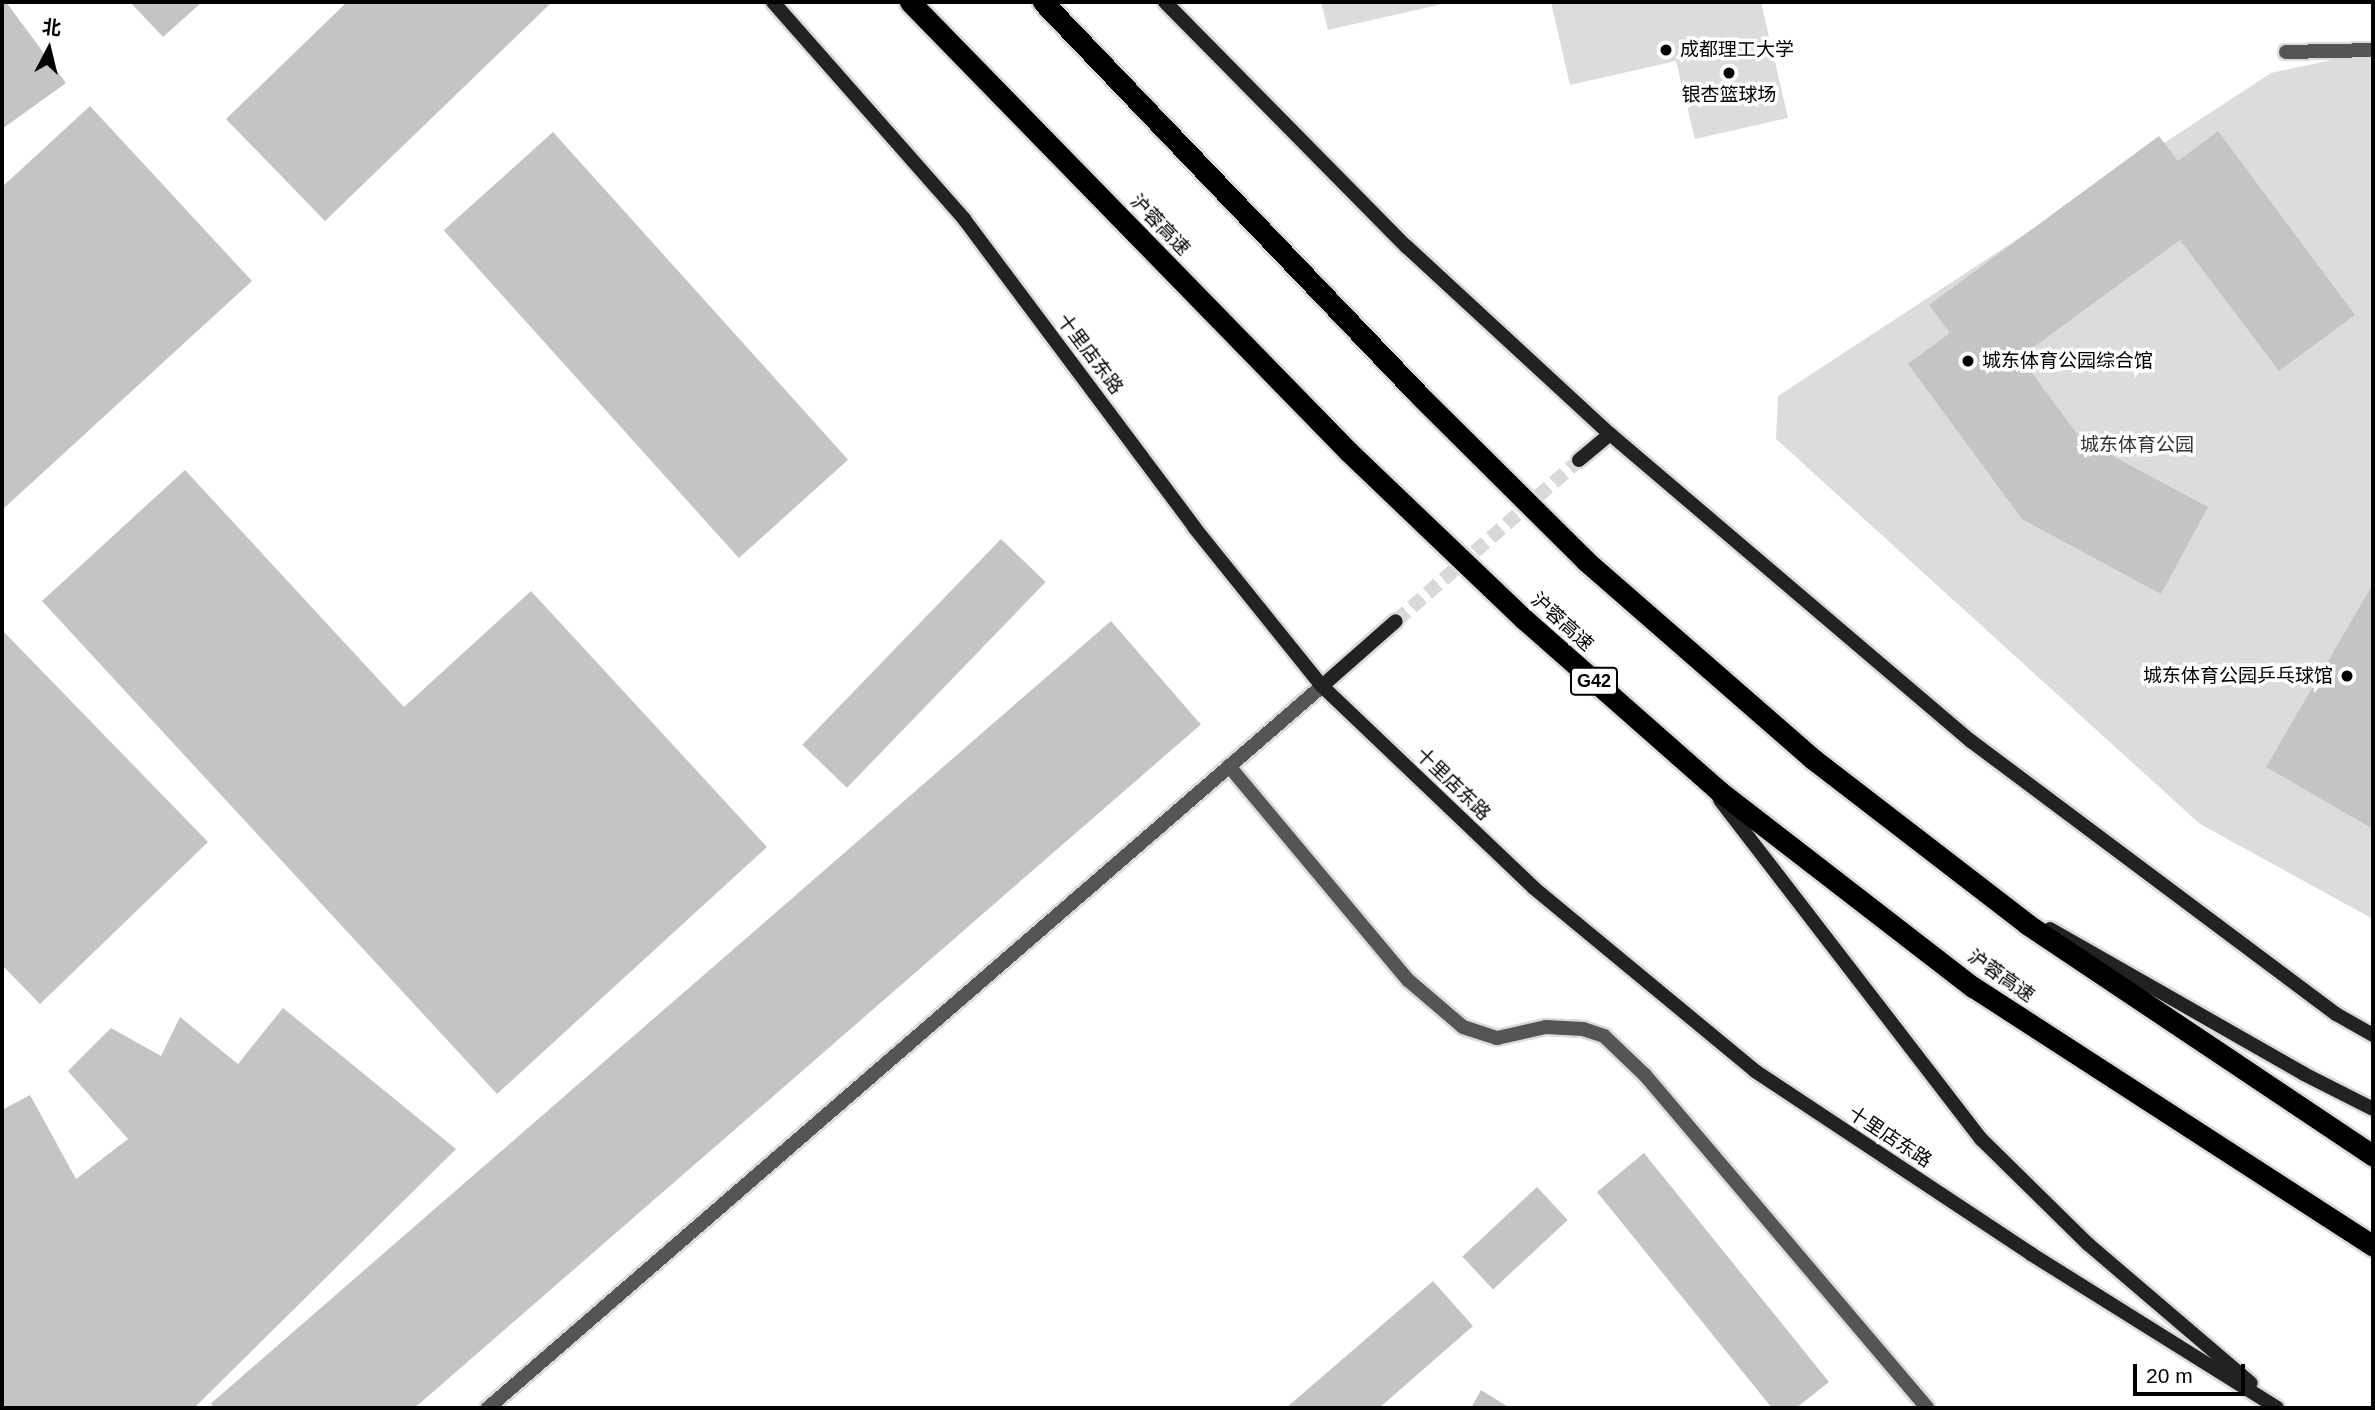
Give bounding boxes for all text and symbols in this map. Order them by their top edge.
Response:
north arrow [14,14,84,84]
text: 北 [41,16,62,39]
place label: 成都理工大学 [1680,39,1794,61]
marker: 成都理工大学 [1658,42,1674,58]
marker: 银杏篮球场 [1721,65,1737,81]
place label: 银杏篮球场 [1682,84,1776,106]
street label: 沪蓉高速 [1125,190,1195,260]
street label: 十里店东路 [1052,309,1128,399]
place label: 城东体育公园综合馆 [1982,350,2153,372]
marker: 城东体育公园综合馆 [1960,353,1976,369]
park label: 城东体育公园 [2080,434,2194,456]
street label: 沪蓉高速 [1526,588,1598,656]
place label: 城东体育公园乒乓球馆 [2143,665,2333,687]
road number: G42 [1570,666,1618,696]
marker: 城东体育公园乒乓球馆 [2339,668,2355,684]
street label: 十里店东路 [1411,743,1495,825]
street label: 沪蓉高速 [1963,945,2039,1007]
street label: 十里店东路 [1844,1102,1936,1172]
scale bar [2137,1350,2249,1394]
text: 20 m [2146,1364,2193,1387]

